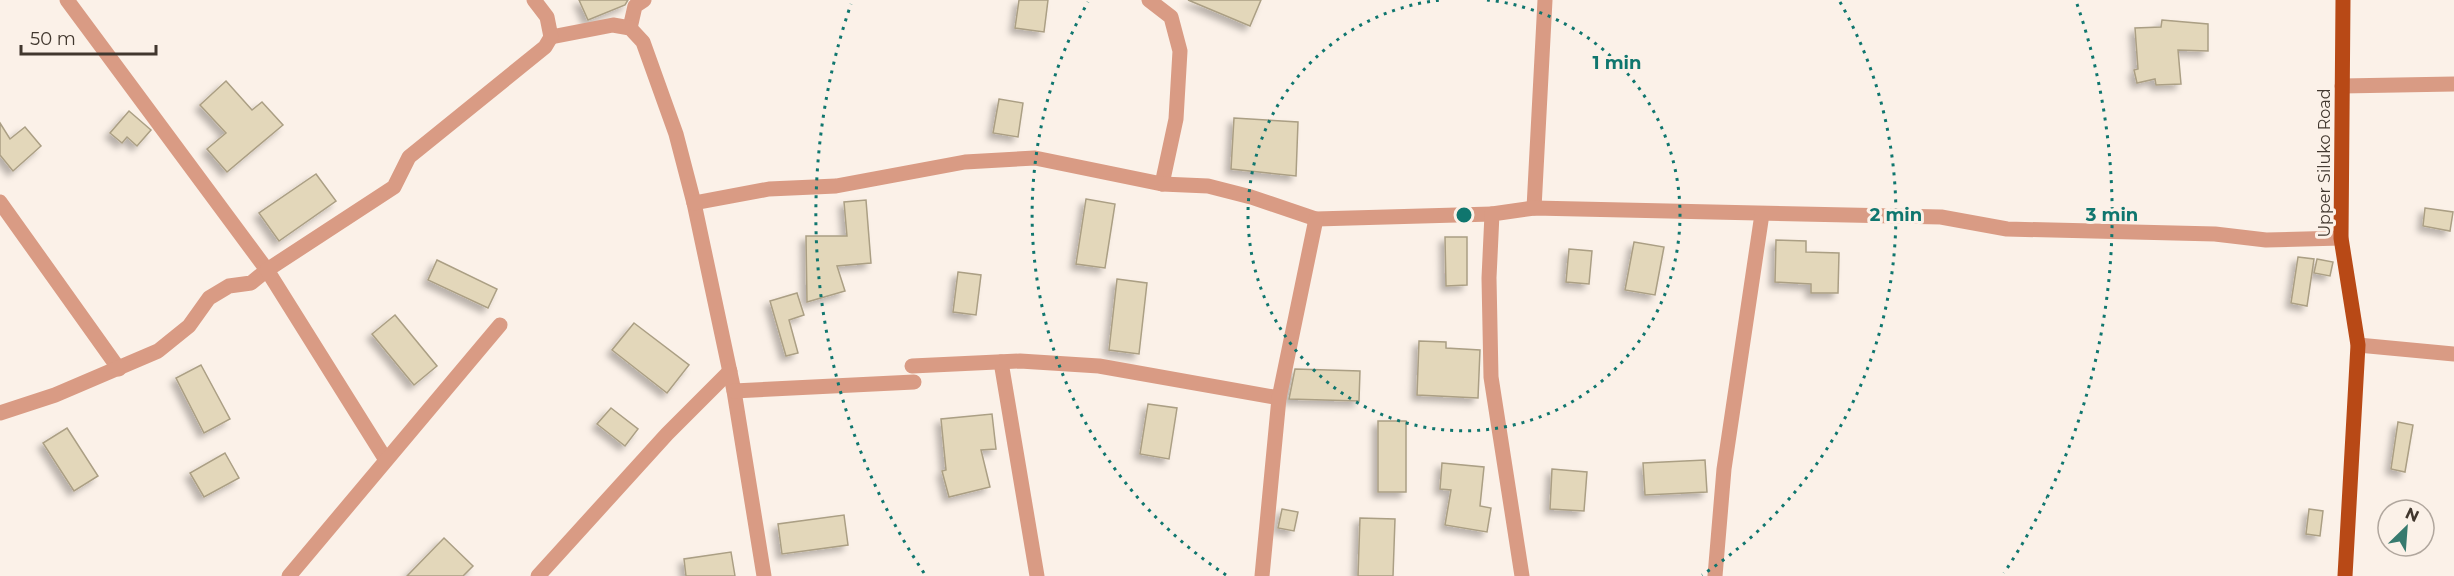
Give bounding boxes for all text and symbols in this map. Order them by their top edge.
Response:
scale bar [21,18,156,56]
text: 50 m [30,28,76,50]
text: 1 min [1593,52,1641,74]
street label: Upper Siluko Road [2315,88,2334,238]
text: 2 min [1870,204,1922,226]
text: 3 min [2085,204,2138,226]
centre of rings [1454,205,1474,225]
north arrow [2376,498,2436,558]
text: N [2402,504,2422,526]

